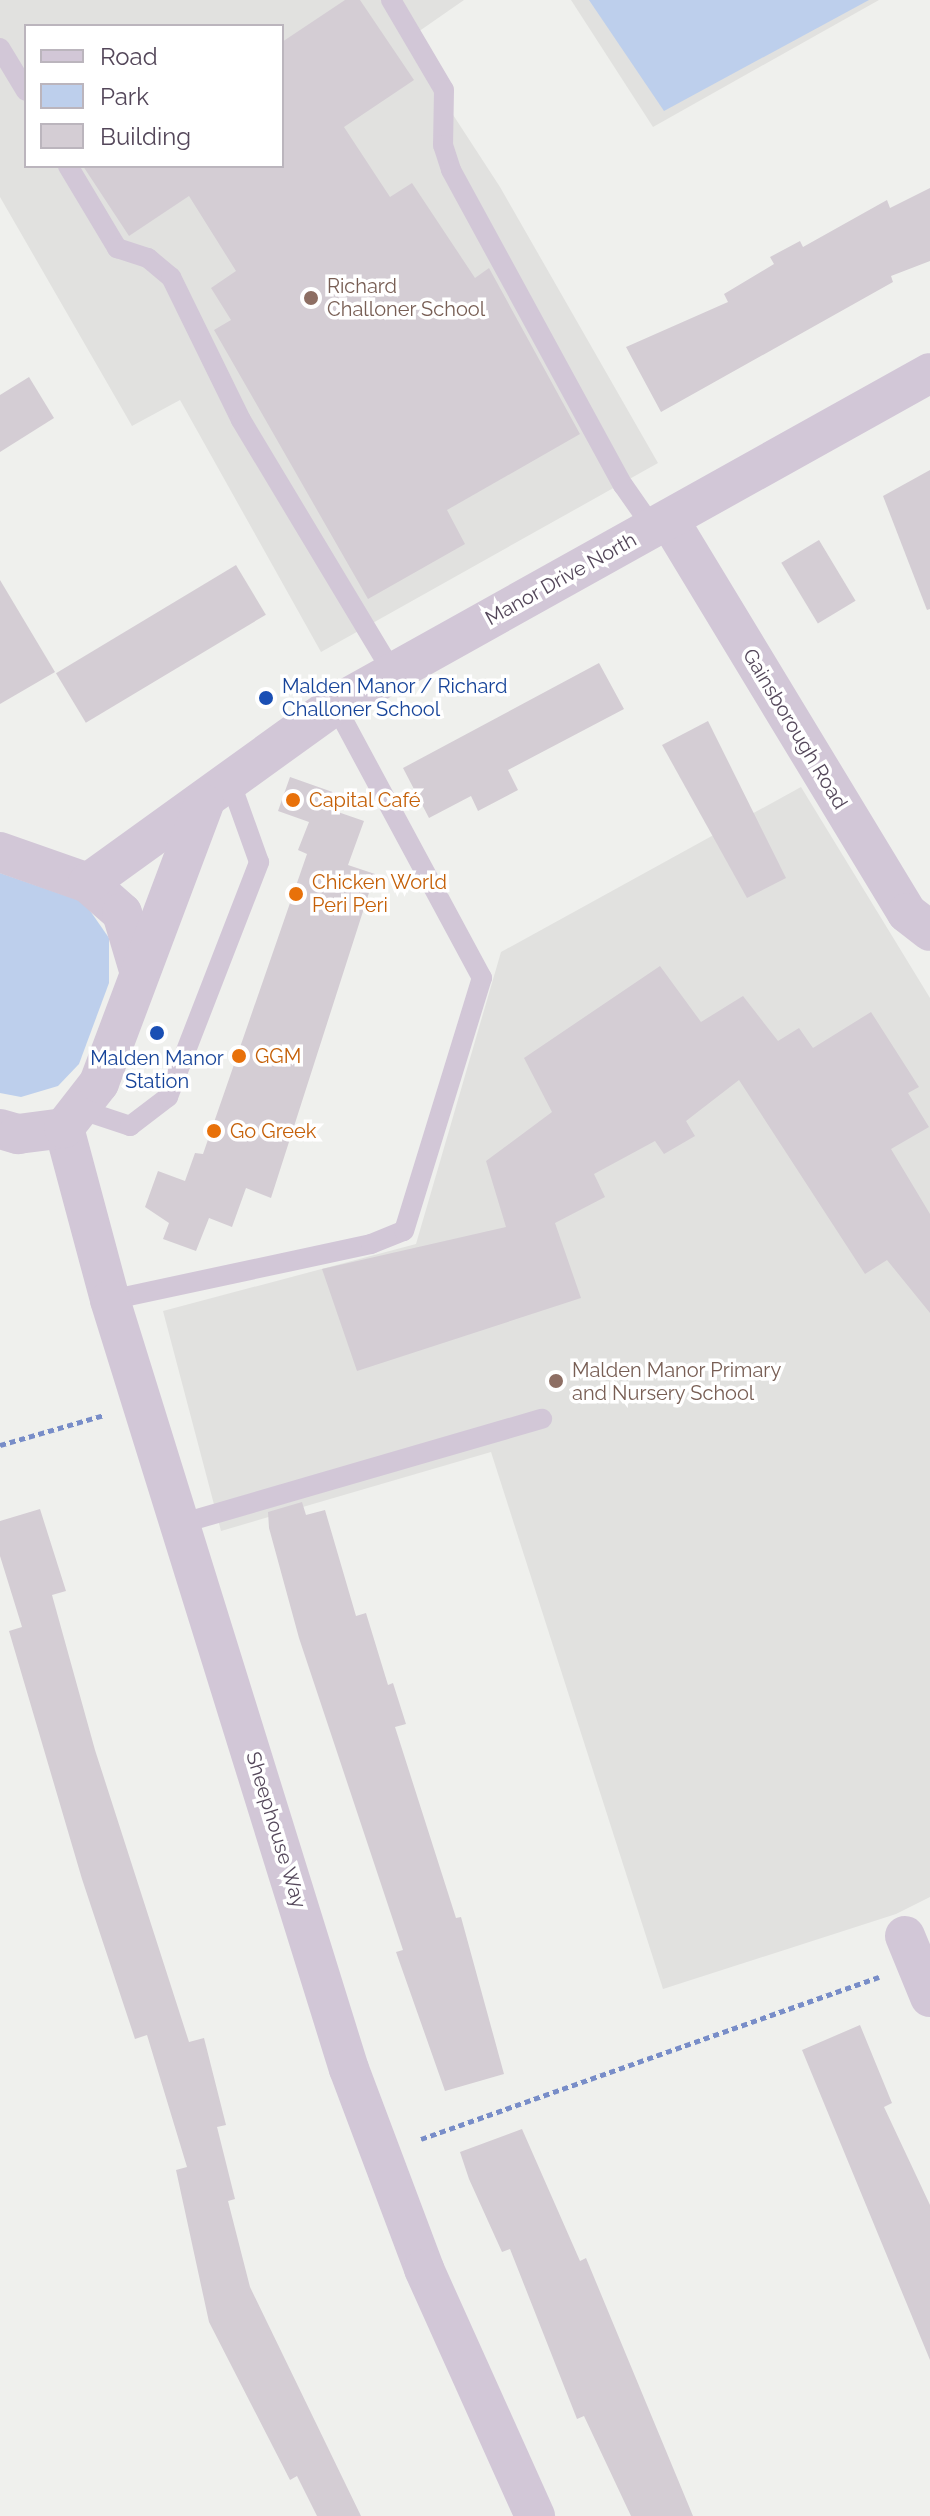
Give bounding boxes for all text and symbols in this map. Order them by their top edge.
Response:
legend [24,24,284,168]
text: Road [100,42,158,71]
text: Park [100,82,149,111]
text: Building [100,122,191,151]
place label: Richard Challoner School [327,274,486,321]
marker: Richard Challoner School [302,289,320,307]
street label: Manor Drive North [481,527,641,631]
street label: Gainsborough Road [738,645,852,813]
place label: Malden Manor / Richard Challoner School [282,674,508,721]
marker: Malden Manor / Richard Challoner School [257,689,275,707]
place label: Capital Café [309,788,421,812]
marker: Capital Café [284,791,302,809]
place label: Chicken World Peri Peri [312,870,448,917]
marker: Chicken World Peri Peri [287,885,305,903]
marker: Malden Manor Station [148,1024,166,1042]
place label: GGM [255,1044,301,1068]
place label: Malden Manor Station [90,1046,224,1093]
marker: GGM [230,1047,248,1065]
place label: Go Greek [230,1119,316,1143]
marker: Go Greek [205,1122,223,1140]
place label: Malden Manor Primary and Nursery School [572,1358,782,1405]
marker: Malden Manor Primary and Nursery School [547,1372,565,1390]
street label: Sheephouse Way [241,1749,311,1911]

